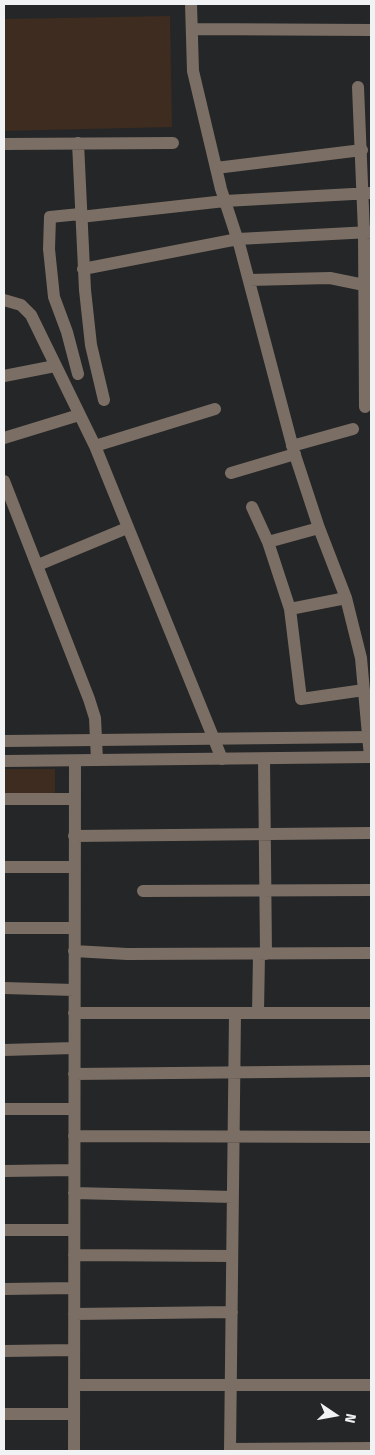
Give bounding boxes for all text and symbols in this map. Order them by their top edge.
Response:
north arrow [310,1390,360,1440]
text: N [341,1412,359,1425]

